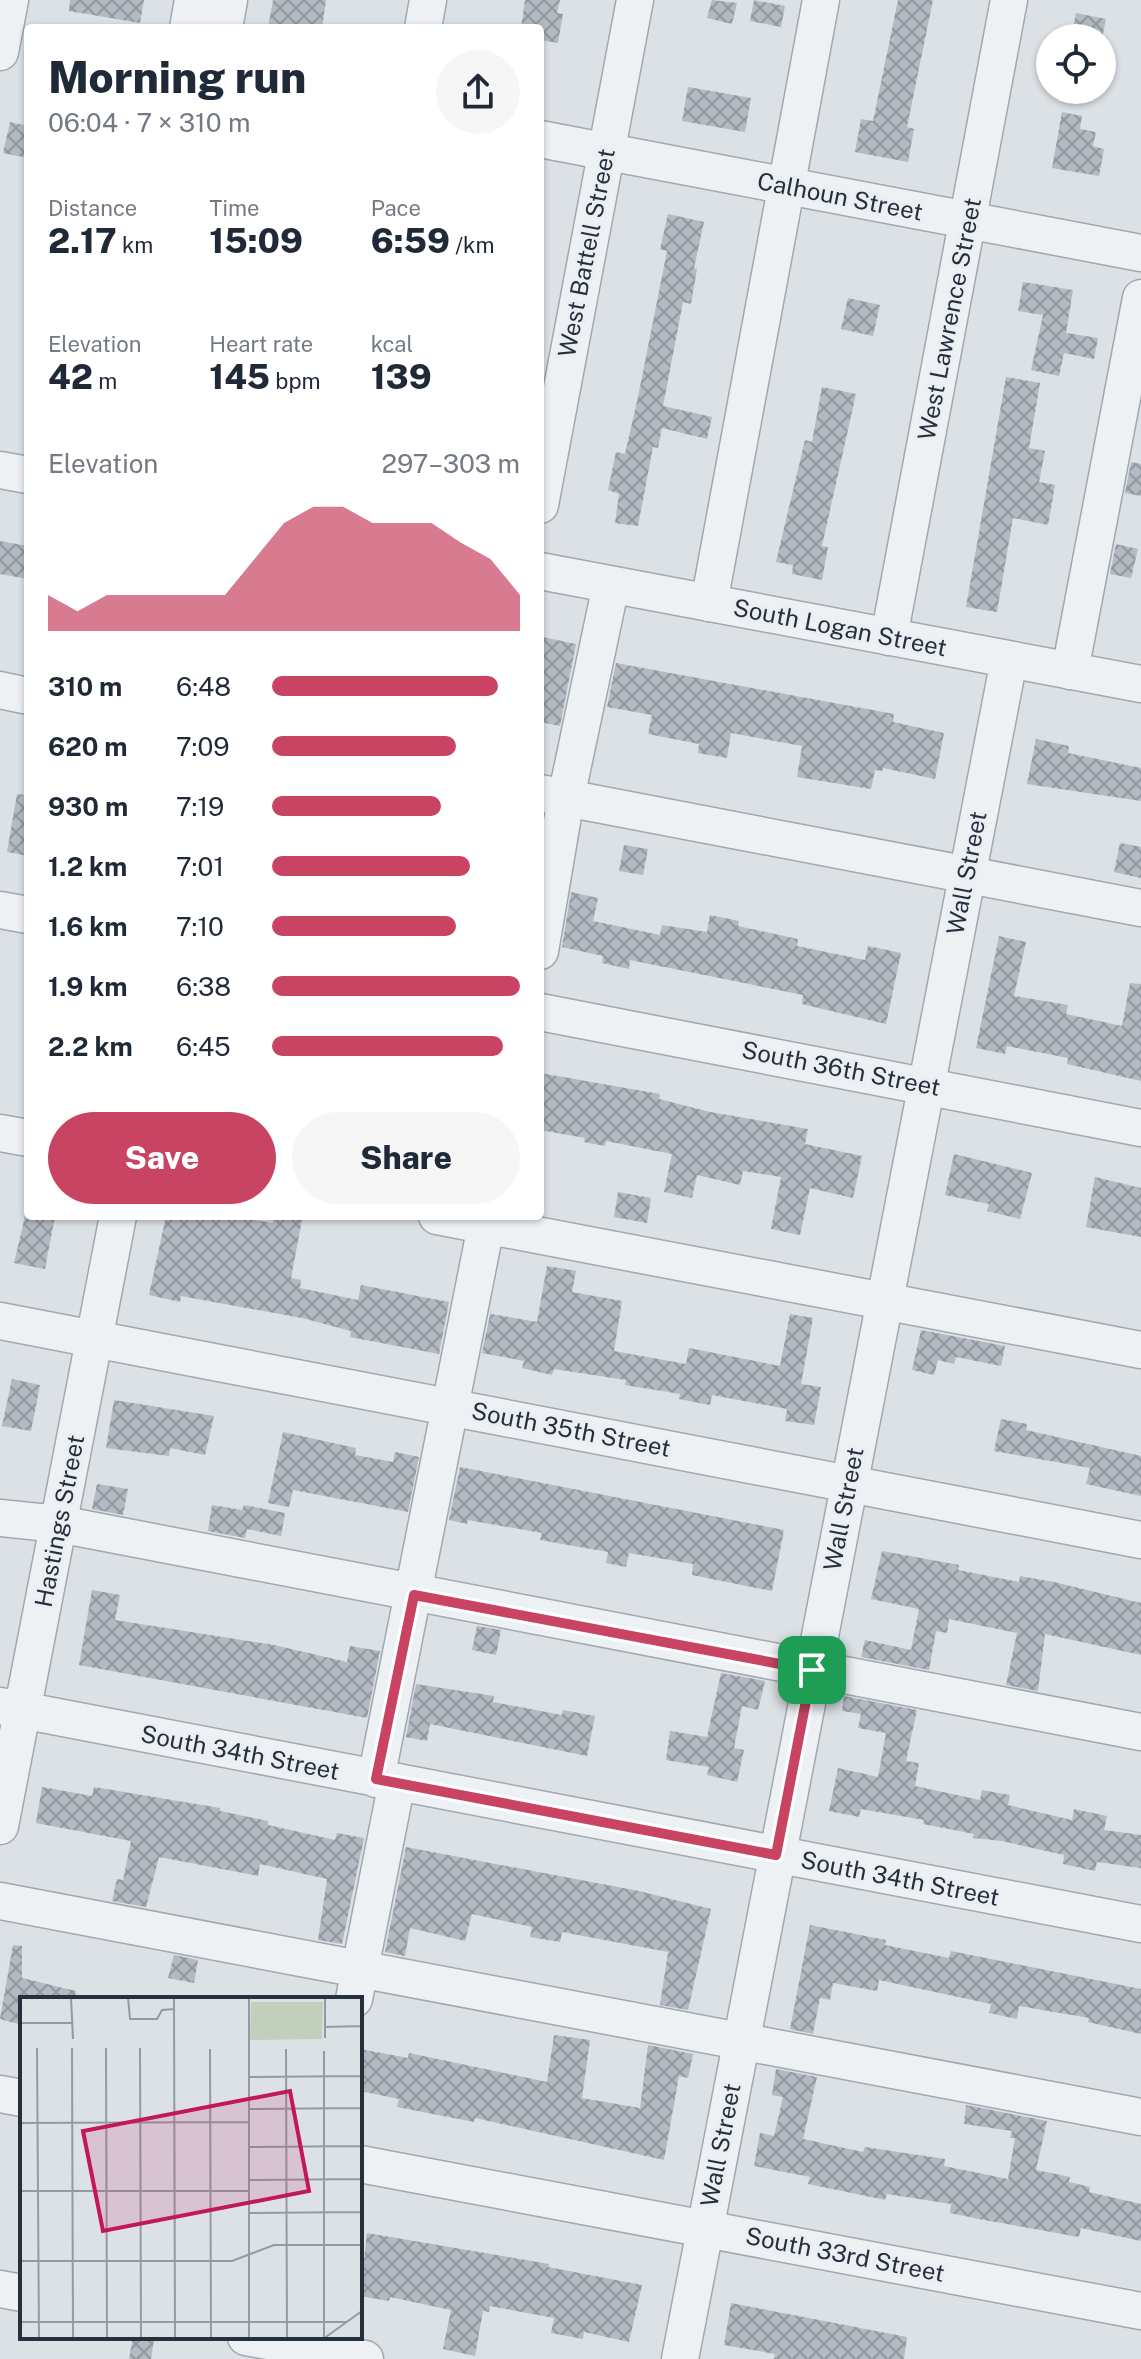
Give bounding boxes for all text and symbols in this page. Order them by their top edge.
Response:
map controls [1036,24,1116,104]
button: locate [1036,24,1116,104]
button: share [436,50,520,134]
text: Morning run [48,51,306,103]
text: 06:04 · 7 × 310 m [48,107,250,138]
street label: West Battell Street [552,146,620,360]
street label: Calhoun Street [755,166,925,226]
text: Distance [48,195,137,221]
text: Time [209,195,259,221]
text: Pace [371,195,421,221]
street label: West Lawrence Street [912,195,986,442]
text: 2.17 [48,221,117,261]
text: 15:09 [209,221,303,261]
text: 6:59 [371,221,450,261]
text: km [117,232,153,258]
text: /km [450,232,494,258]
text: Elevation [48,331,141,357]
text: Heart rate [209,331,313,357]
text: kcal [371,331,413,357]
text: 42 [48,357,93,397]
text: 145 [209,357,270,397]
text: 139 [371,357,432,397]
text: m [93,368,117,394]
text: bpm [270,368,321,394]
text: Elevation [48,448,158,479]
text: 297–303 m [382,448,520,479]
street label: South Logan Street [731,593,949,661]
text: 310 m [48,671,122,702]
text: 6:48 [176,671,231,702]
text: 620 m [48,731,128,762]
text: 7:09 [176,731,229,762]
text: 930 m [48,791,128,822]
text: 7:19 [176,791,224,822]
street label: Wall Street [940,809,992,937]
text: 1.2 km [48,851,127,882]
text: 7:01 [176,851,224,882]
text: 1.6 km [48,911,128,942]
text: 7:10 [176,911,224,942]
text: 1.9 km [48,971,127,1002]
text: 6:38 [176,971,231,1002]
text: 2.2 km [48,1031,133,1062]
text: 6:45 [176,1031,231,1062]
street label: South 36th Street [740,1035,943,1101]
button: Save [48,1112,276,1204]
button: Share [292,1112,520,1204]
street label: South 35th Street [469,1396,673,1462]
street label: Hastings Street [29,1432,89,1609]
street label: Wall Street [817,1445,869,1573]
pin [778,1636,846,1704]
icon: arrive [790,1648,834,1692]
street label: South 34th Street [138,1719,342,1785]
street label: South 34th Street [798,1845,1002,1911]
inset map [20,1997,362,2339]
street label: Wall Street [694,2081,746,2209]
street label: South 33rd Street [743,2221,947,2287]

